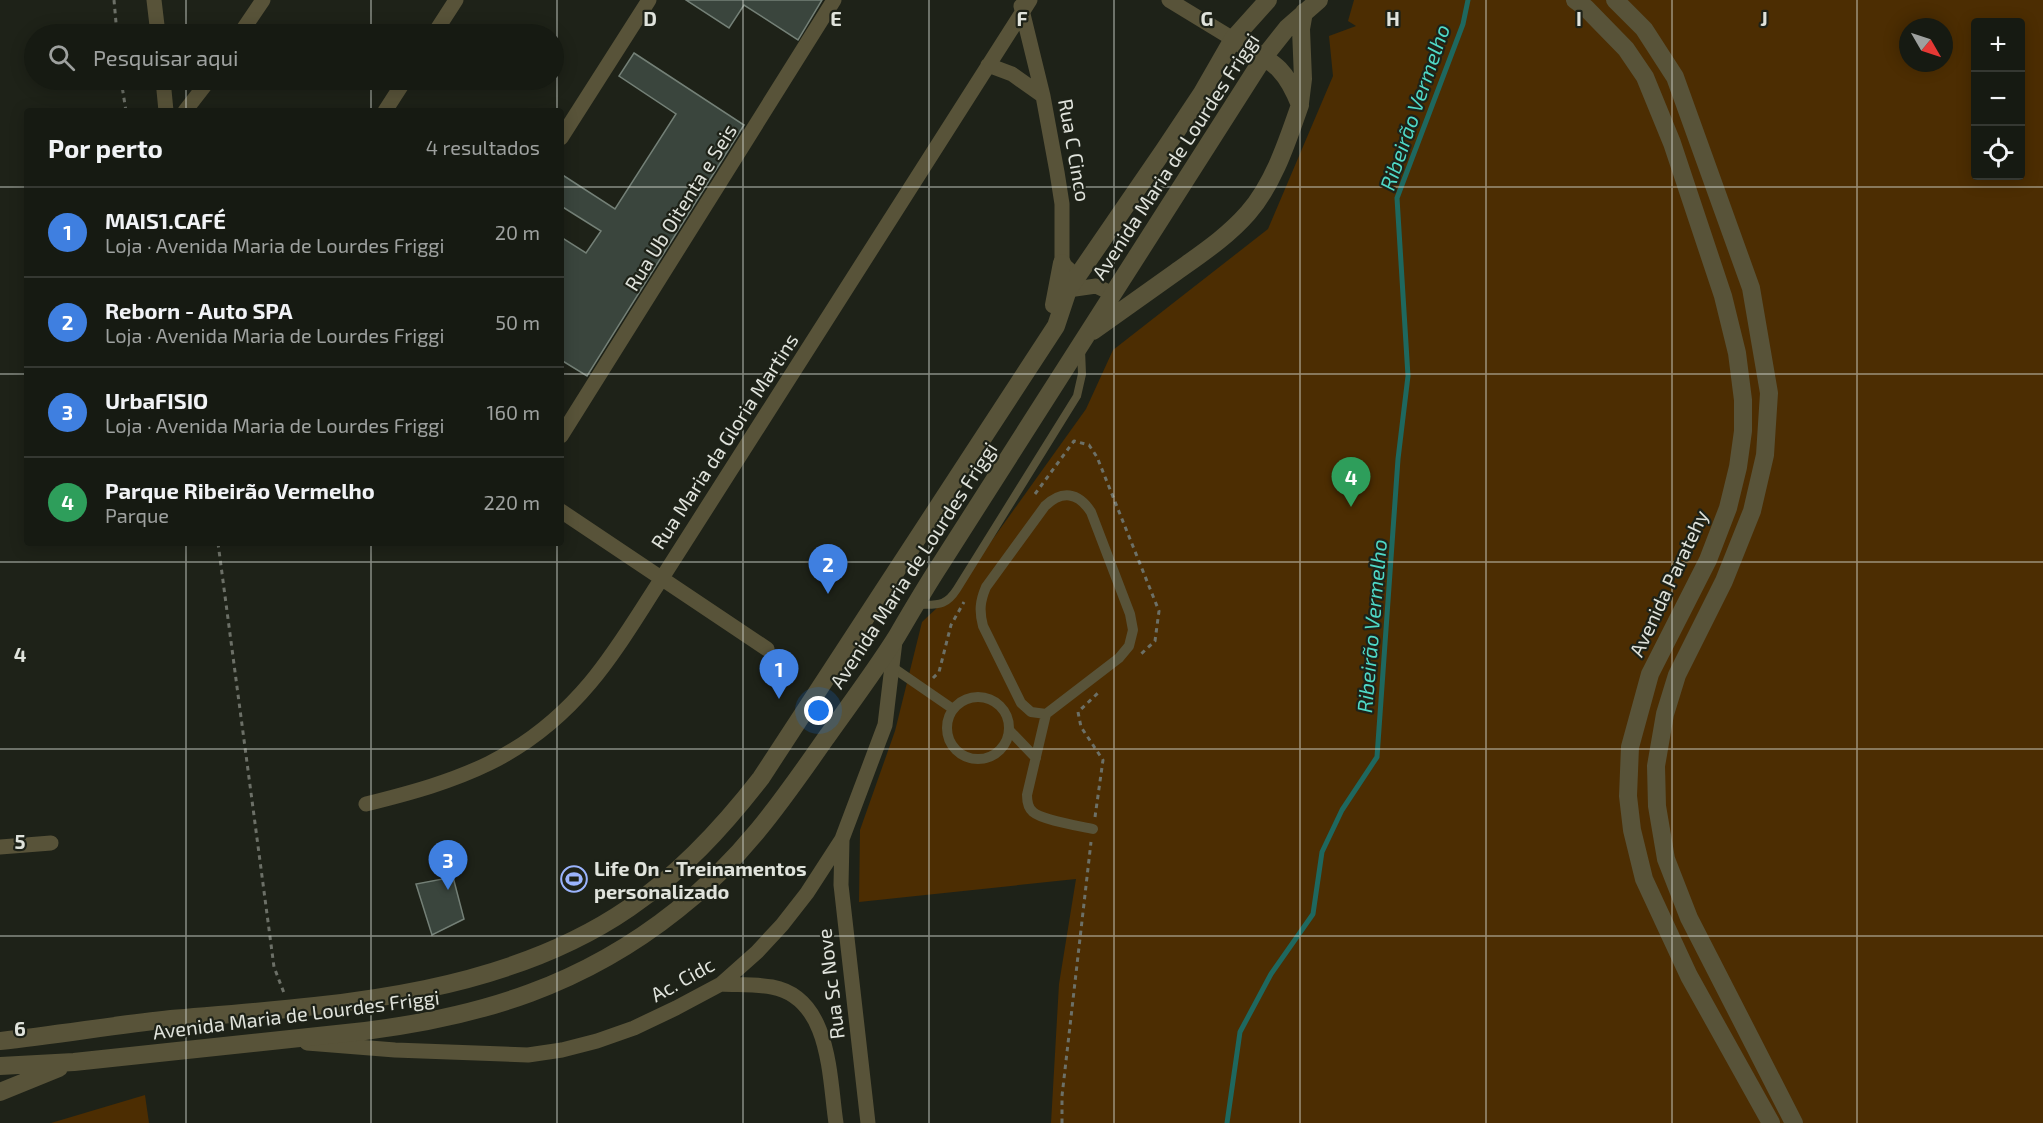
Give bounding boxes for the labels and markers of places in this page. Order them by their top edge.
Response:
pin: 4 [1332,458,1370,507]
pin: 2 [808,544,848,594]
pin: 1 [760,650,798,699]
pin: 3 [428,840,468,890]
place label: Life On - Treinamentos personalizado [594,856,807,903]
sports icon: Life On - Treinamentos personalizado [559,864,589,894]

